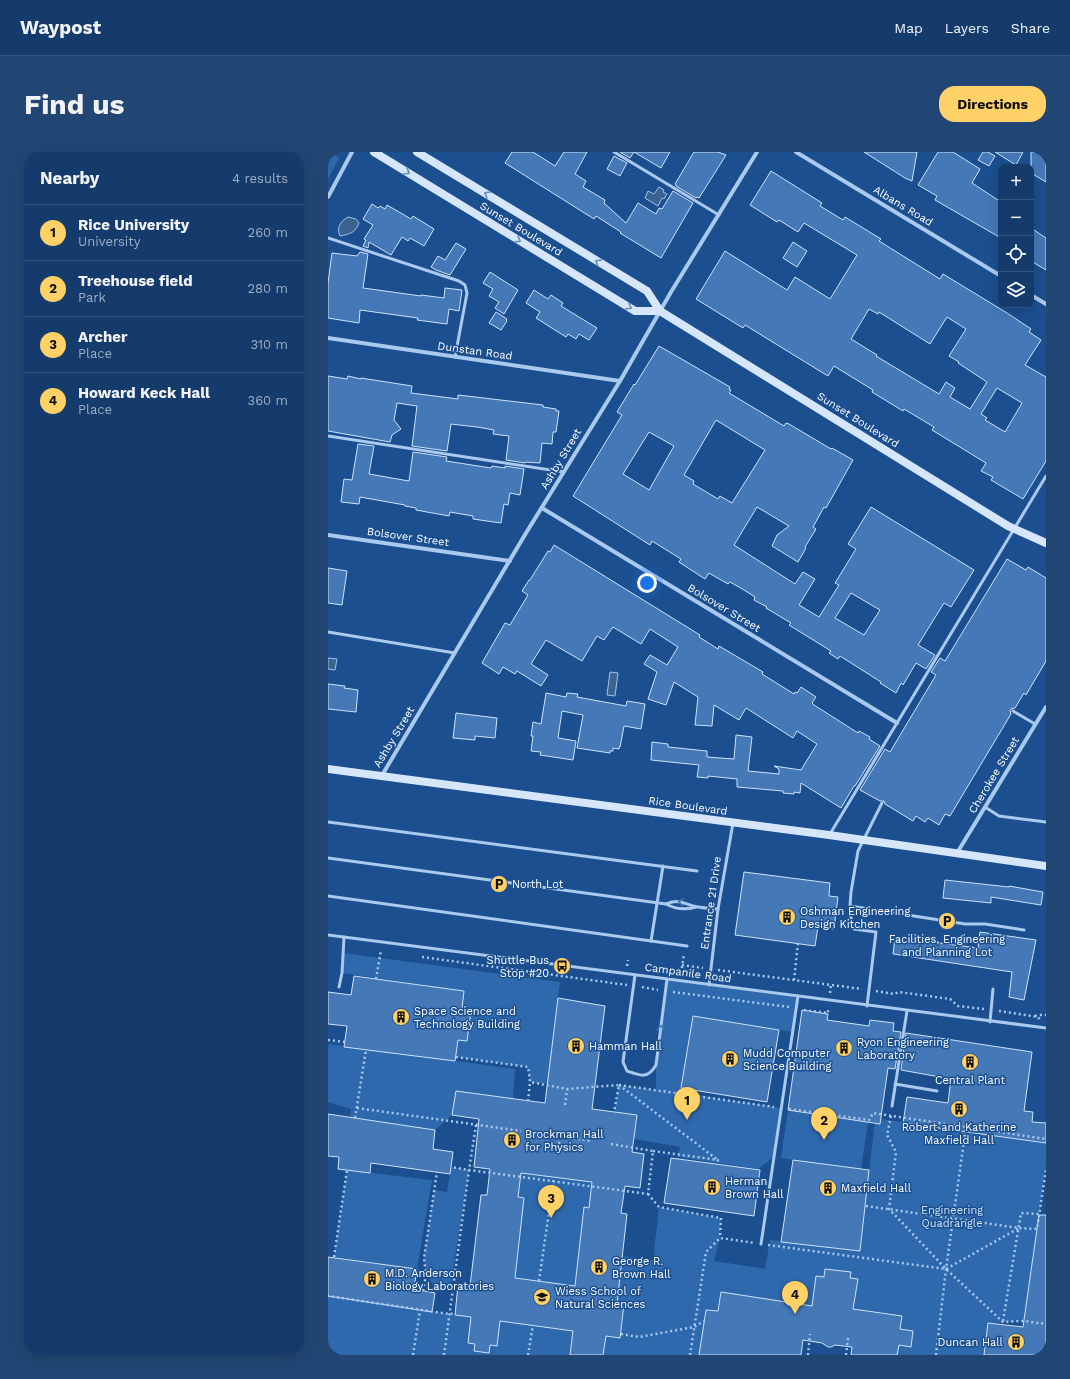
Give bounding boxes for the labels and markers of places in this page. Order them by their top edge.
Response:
parking icon: North Lot [489,874,509,894]
place label: North Lot [512,878,564,891]
place label: Oshman Engineering Design Kitchen [800,905,910,931]
building icon: Oshman Engineering Design Kitchen [777,907,797,927]
parking icon: Facilities, Engineering and Planning Lot [937,911,957,931]
place label: Facilities, Engineering and Planning Lot [889,933,1005,959]
place label: Shuttle Bus Stop #20 [487,954,549,980]
bus stop icon: Shuttle Bus Stop #20 [552,956,572,976]
place label: Space Science and Technology Building [414,1005,520,1031]
building icon: Space Science and Technology Building [391,1007,411,1027]
building icon: Hamman Hall [566,1036,586,1056]
place label: Ryon Engineering Laboratory [857,1036,949,1062]
building icon: Ryon Engineering Laboratory [834,1038,854,1058]
place label: Hamman Hall [589,1040,663,1053]
place label: Mudd Computer Science Building [743,1047,831,1073]
building icon: Mudd Computer Science Building [720,1049,740,1069]
building icon: Central Plant [960,1052,980,1072]
place label: Central Plant [935,1074,1005,1087]
pin: 1 [674,1087,700,1120]
building icon: Robert and Katherine Maxfield Hall [949,1099,969,1119]
pin: 2 [811,1107,837,1140]
place label: Robert and Katherine Maxfield Hall [902,1121,1016,1147]
place label: Brockman Hall for Physics [525,1128,604,1154]
building icon: Brockman Hall for Physics [502,1130,522,1150]
place label: Herman Brown Hall [725,1175,784,1201]
building icon: Herman Brown Hall [702,1177,722,1197]
building icon: Maxfield Hall [818,1178,838,1198]
place label: Maxfield Hall [841,1182,912,1195]
pin: 3 [538,1185,564,1218]
place label: George R. Brown Hall [612,1255,671,1281]
building icon: George R. Brown Hall [589,1257,609,1277]
place label: M.D. Anderson Biology Laboratories [385,1267,494,1293]
building icon: M.D. Anderson Biology Laboratories [362,1269,382,1289]
pin: 4 [782,1281,808,1314]
place label: Wiess School of Natural Sciences [555,1285,646,1311]
school or university icon: Wiess School of Natural Sciences [532,1287,552,1307]
building icon: Duncan Hall [1006,1332,1026,1352]
place label: Duncan Hall [938,1336,1004,1349]

